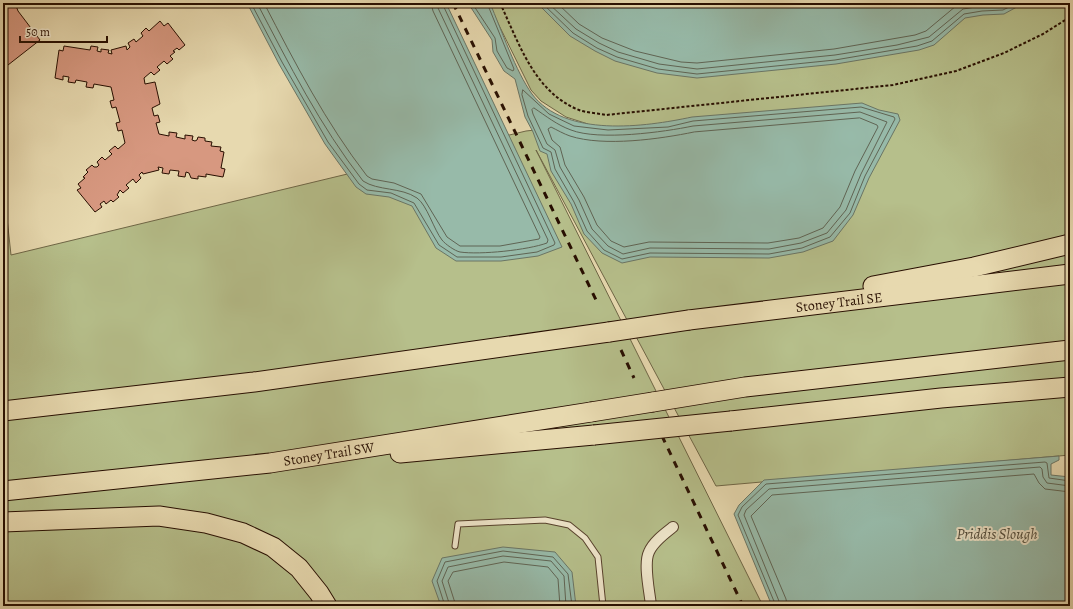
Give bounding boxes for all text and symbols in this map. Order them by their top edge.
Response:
scale bar [20,18,107,44]
text: 50 m [26,24,50,40]
street label: Stoney Trail SE [795,288,883,317]
street label: Stoney Trail SW [282,437,377,471]
water label: Priddis Slough [956,524,1038,544]

